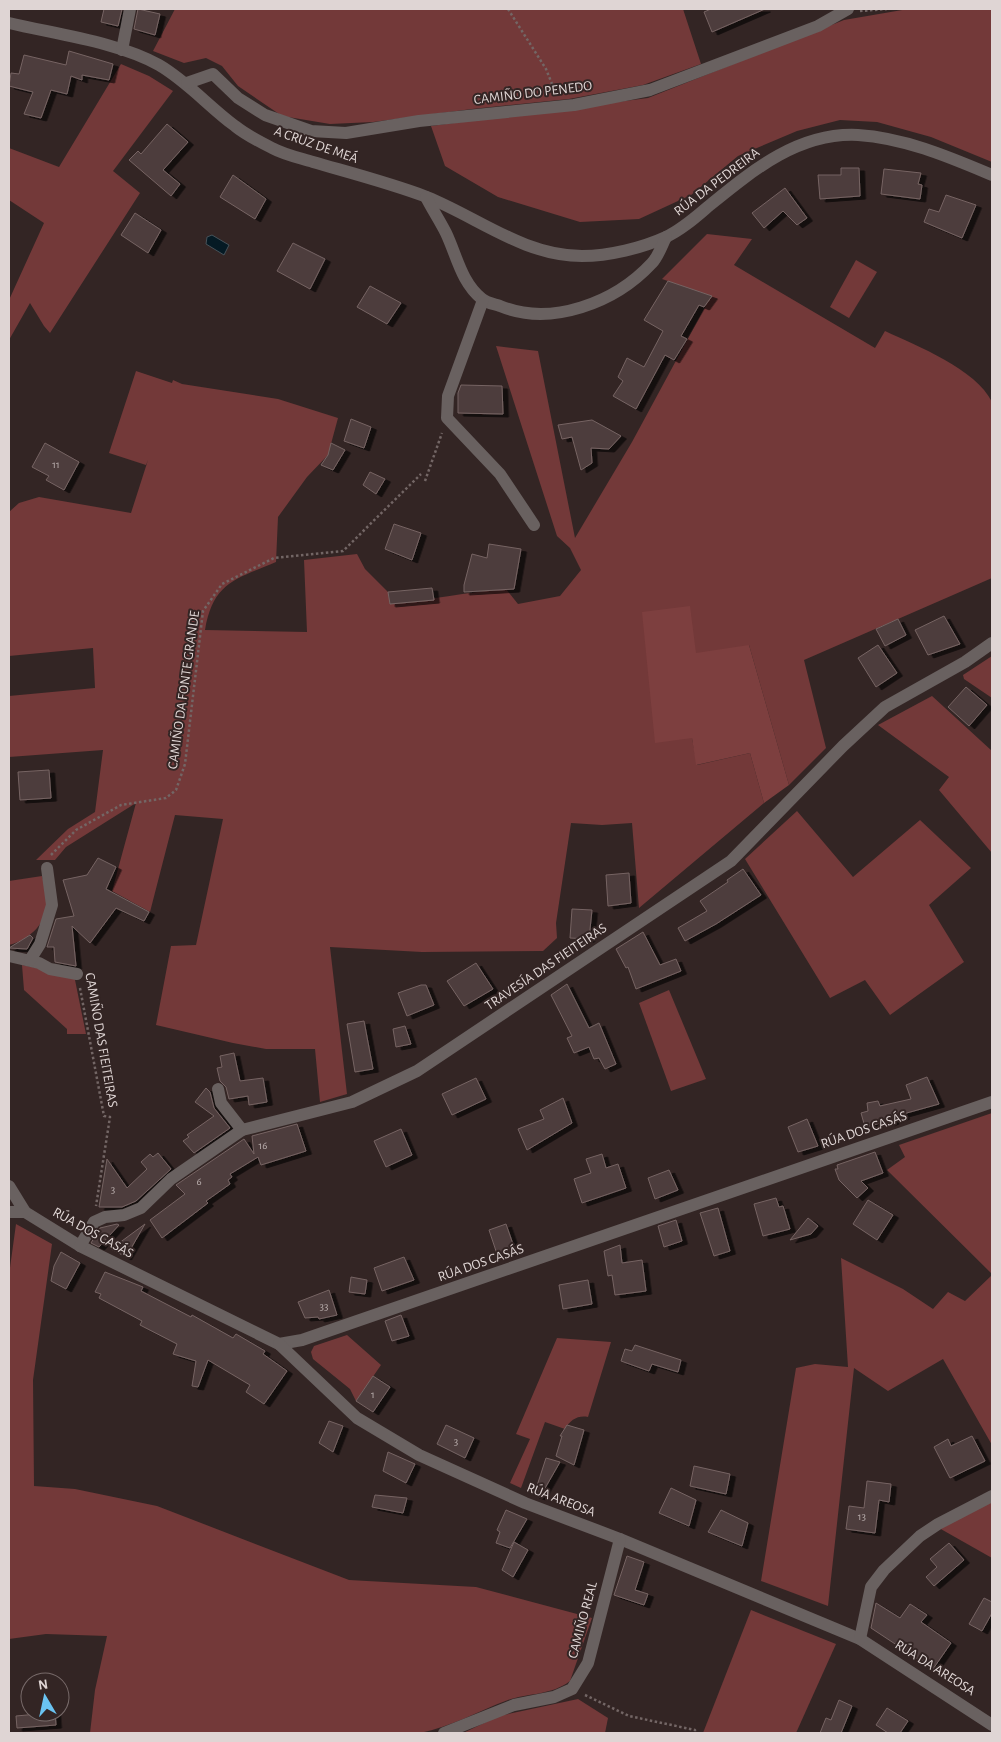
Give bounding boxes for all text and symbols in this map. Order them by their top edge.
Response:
street label: CAMIÑO DO PENEDO [473,77,593,107]
street label: A CRUZ DE MEÁ [272,121,361,166]
street label: RÚA DA PEDREIRA [670,143,762,219]
house number: 11 [52,459,60,470]
street label: CAMIÑO DA FONTE GRANDE [164,609,202,770]
street label: TRAVESÍA DAS FIEITEIRAS [481,919,609,1013]
street label: CAMIÑO DAS FIEITEIRAS [82,971,122,1108]
street label: RÚA DOS CASÁS [818,1106,909,1151]
house number: 16 [259,1140,267,1151]
house number: 6 [196,1176,202,1187]
house number: 3 [111,1184,116,1195]
street label: RÚA DOS CASÁS [50,1202,137,1261]
street label: RÚA DOS CASÁS [435,1239,526,1284]
house number: 33 [319,1301,329,1312]
house number: 1 [371,1389,375,1400]
house number: 3 [454,1436,459,1447]
street label: RÚA AREOSA [525,1478,598,1520]
house number: 13 [858,1511,867,1522]
street label: CAMIÑO REAL [564,1579,600,1660]
street label: RÚA DA AREOSA [892,1635,979,1698]
north arrow [20,1672,70,1722]
text: N [37,1677,49,1693]

